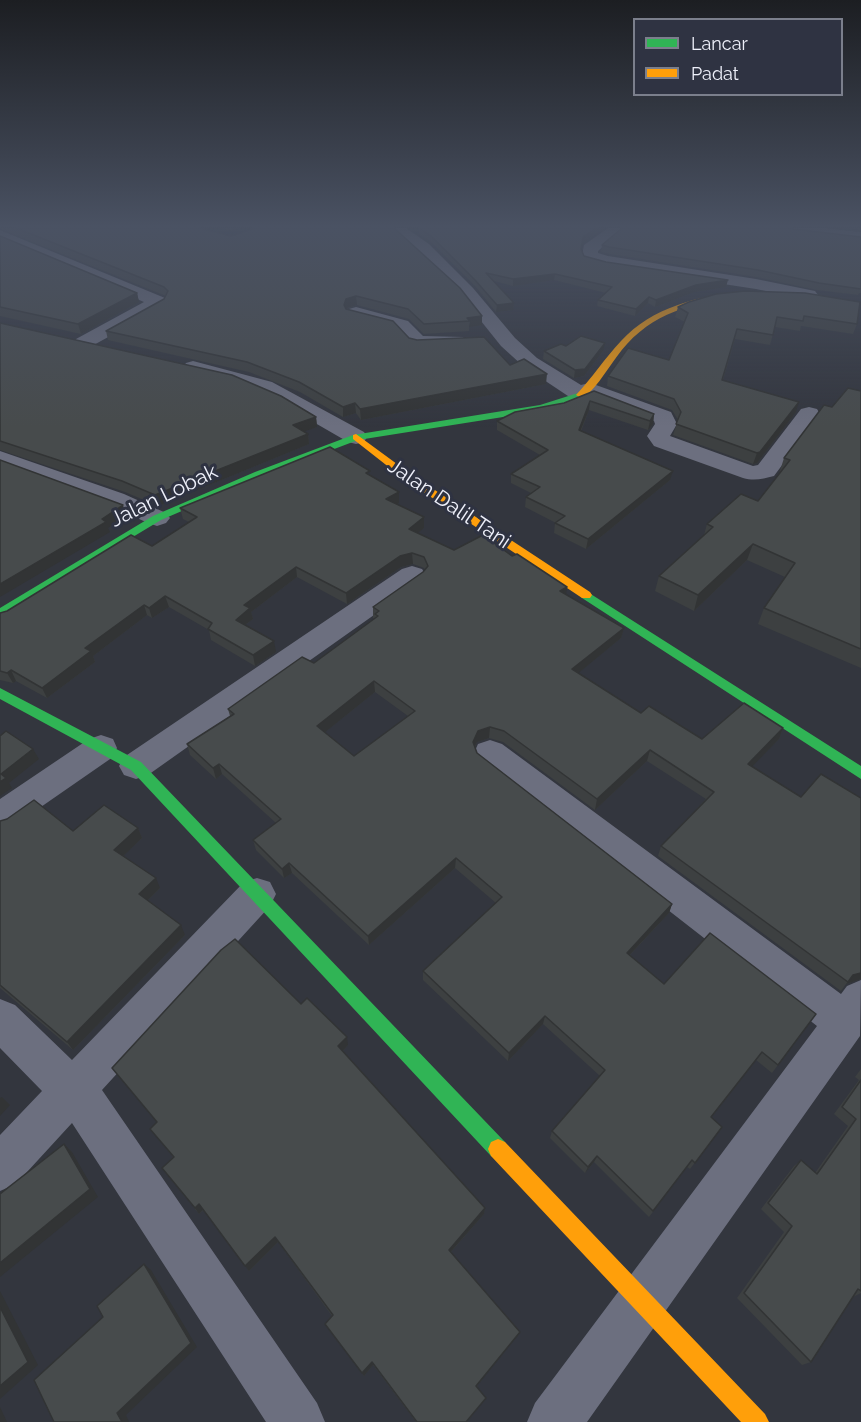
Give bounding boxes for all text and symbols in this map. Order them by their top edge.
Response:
legend [633,18,843,96]
text: Lancar [691,33,748,54]
text: Padat [691,63,739,84]
street label: Jalan Dalil Tani [383,454,515,554]
street label: Jalan Lobak [106,459,222,533]

